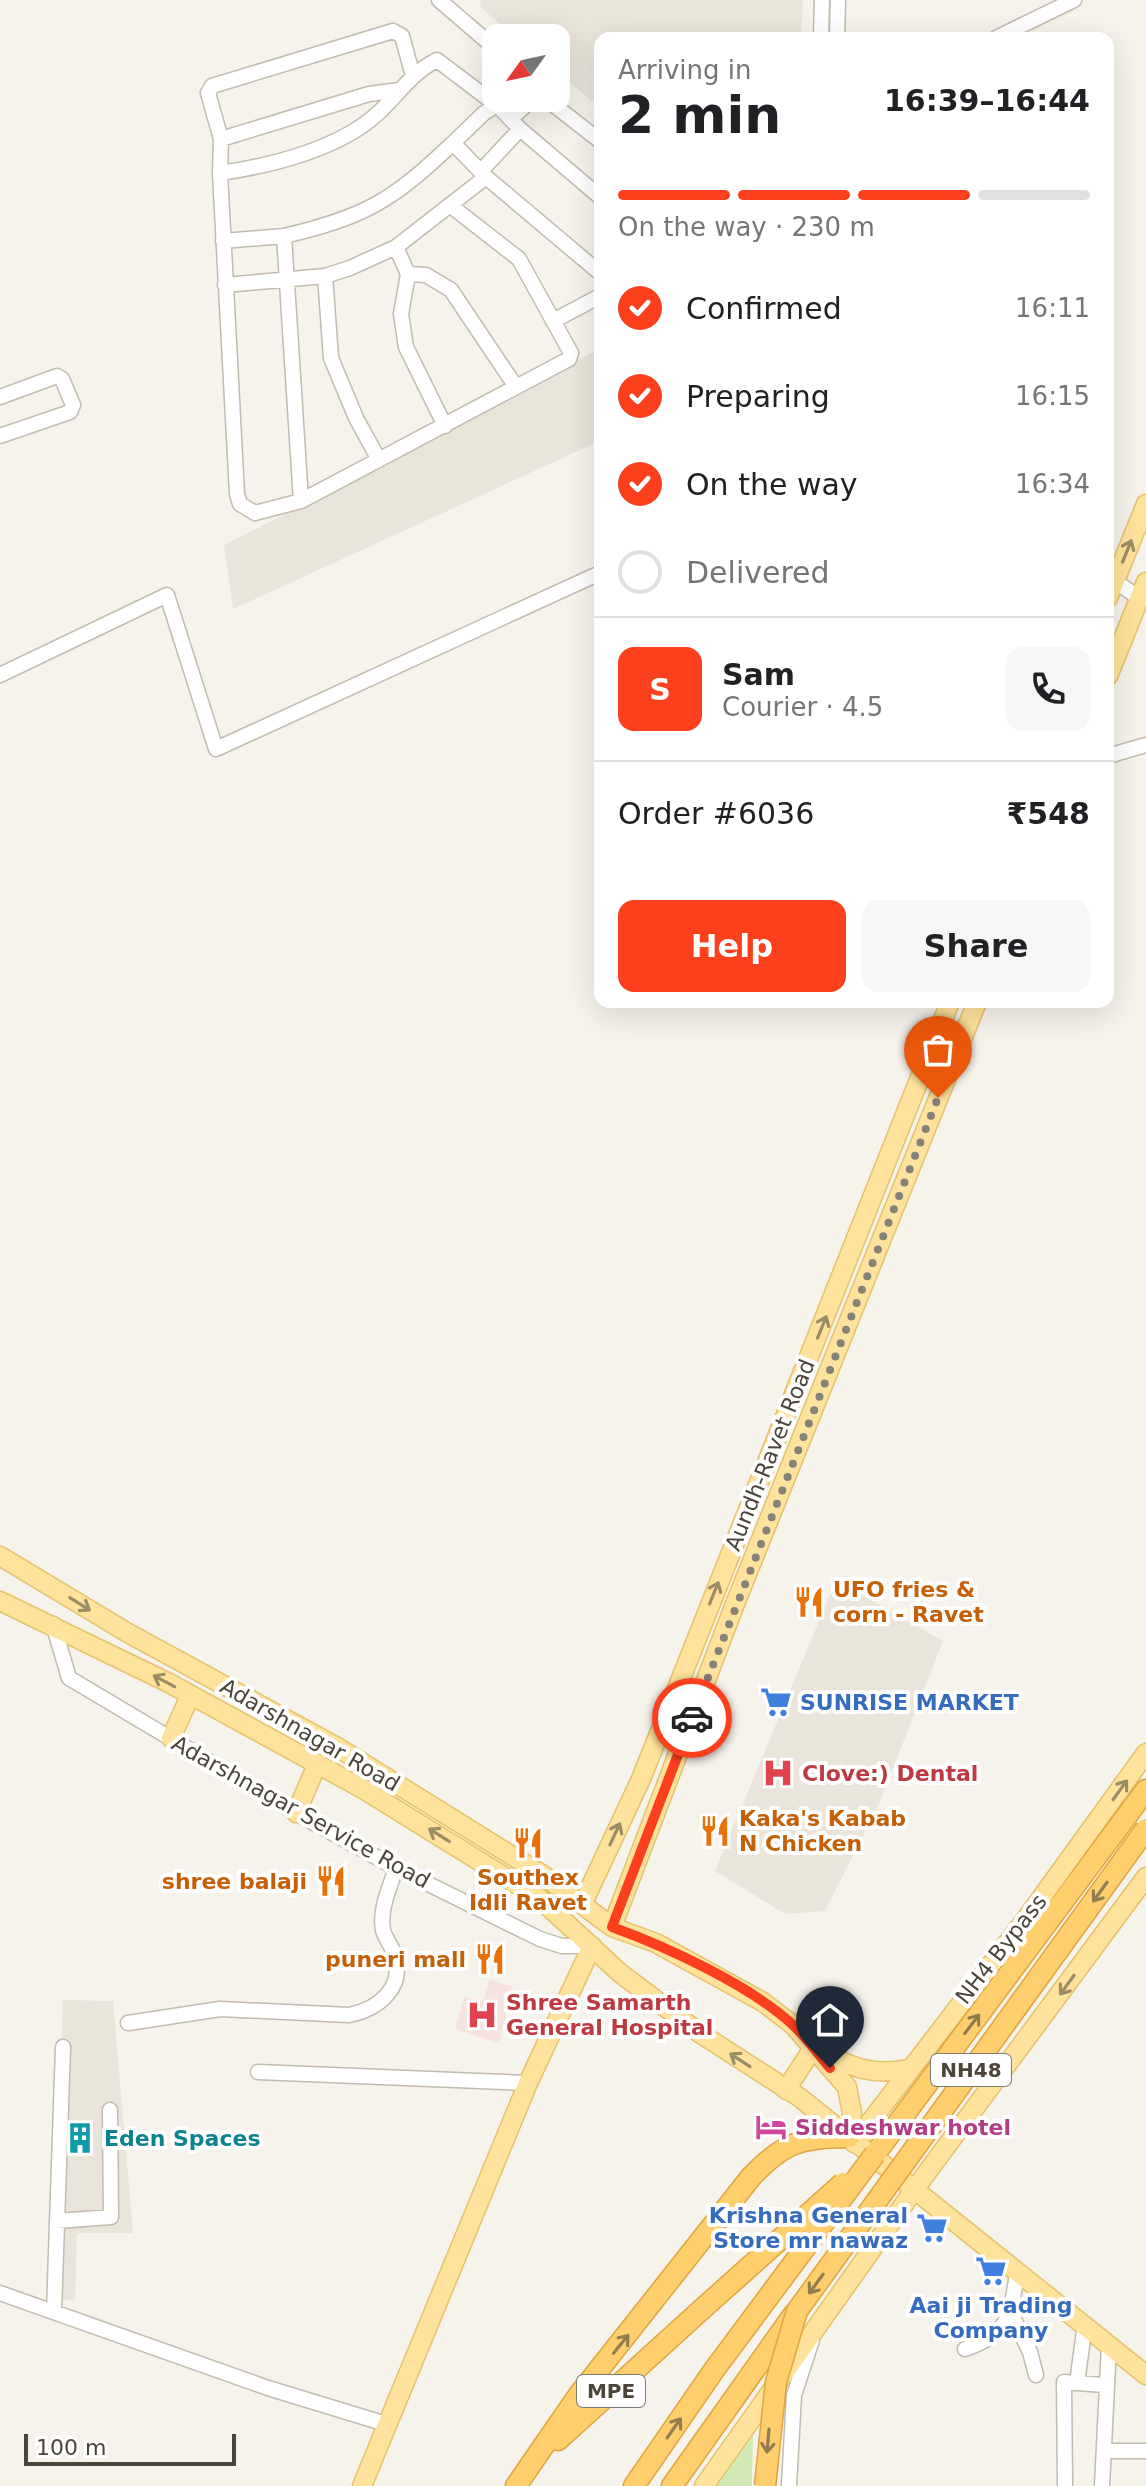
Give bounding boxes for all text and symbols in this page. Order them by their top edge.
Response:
north arrow [482,24,570,112]
map controls [482,24,570,112]
text: Arriving in [618,55,752,85]
text: 16:39–16:44 [884,83,1090,118]
text: 2 min [618,85,781,145]
text: On the way · 230 m [618,212,875,242]
icon: check [618,286,662,330]
text: Confirmed [686,291,842,326]
text: 16:11 [1015,293,1090,323]
icon: check [618,374,662,418]
text: Preparing [686,379,830,414]
text: 16:15 [1015,381,1090,411]
icon: check [618,462,662,506]
text: On the way [686,467,858,502]
text: 16:34 [1015,469,1090,499]
one-way arrow [1121,539,1135,564]
text: Delivered [686,555,830,590]
button: phone [1006,647,1090,731]
text: Sam [722,657,795,692]
text: S [649,672,671,707]
text: Courier · 4.5 [722,692,883,722]
text: Order #6036 [618,796,814,831]
text: ₹548 [1007,796,1090,831]
button: Help [618,900,846,992]
button: Share [862,900,1090,992]
pin [904,1016,972,1098]
icon: bag [916,1028,960,1072]
one-way arrow [816,1315,831,1340]
street label: Aundh-Ravet Road [720,1356,820,1554]
place label: UFO fries & corn - Ravet [833,1577,984,1627]
one-way arrow [708,1582,722,1606]
restaurant icon: UFO fries & corn - Ravet [792,1585,826,1619]
one-way arrow [68,1596,91,1612]
one-way arrow [152,1672,176,1688]
street label: Adarshnagar Road [216,1674,404,1796]
courier [652,1678,732,1758]
supermarket icon: SUNRISE MARKET [759,1685,793,1719]
place label: SUNRISE MARKET [800,1690,1019,1715]
icon: car [670,1696,714,1740]
street label: Adarshnagar Service Road [168,1731,434,1893]
hospital icon: Clove:) Dental [761,1756,795,1790]
place label: Clove:) Dental [802,1761,978,1786]
one-way arrow [1111,1779,1128,1801]
place label: Kaka's Kabab N Chicken [739,1806,906,1856]
restaurant icon: Kaka's Kabab N Chicken [698,1814,732,1848]
one-way arrow [608,1822,623,1846]
restaurant icon: Southex Idli Ravet [511,1826,545,1860]
one-way arrow [429,1827,451,1844]
restaurant icon: shree balaji [314,1864,348,1898]
place label: Southex Idli Ravet [469,1865,588,1915]
place label: shree balaji [162,1869,307,1894]
one-way arrow [1092,1881,1108,1903]
street label: NH4 Bypass [950,1889,1052,2009]
restaurant icon: puneri mall [473,1942,507,1976]
place label: puneri mall [325,1947,466,1972]
one-way arrow [1059,1974,1076,1996]
pin [796,1986,864,2068]
place label: Shree Samarth General Hospital [506,1990,713,2040]
hospital icon: Shree Samarth General Hospital [465,1998,499,2032]
icon: home [808,1998,852,2042]
one-way arrow [963,2014,980,2036]
one-way arrow [729,2052,751,2068]
road number: NH48 [931,2054,1011,2086]
hotel icon: Siddeshwar hotel [754,2110,788,2144]
place label: Siddeshwar hotel [795,2115,1011,2140]
building icon: Eden Spaces [63,2121,97,2155]
place label: Eden Spaces [104,2126,261,2151]
place label: Krishna General Store mr nawaz [709,2203,908,2253]
supermarket icon: Krishna General Store mr nawaz [915,2211,949,2245]
supermarket icon: Aai ji Trading Company [974,2254,1008,2288]
one-way arrow [808,2273,825,2294]
place label: Aai ji Trading Company [910,2293,1072,2343]
one-way arrow [611,2333,629,2354]
road number: MPE [577,2375,645,2407]
one-way arrow [666,2418,682,2440]
one-way arrow [760,2428,775,2454]
scale bar [24,2430,236,2466]
text: 100 m [36,2435,106,2460]

